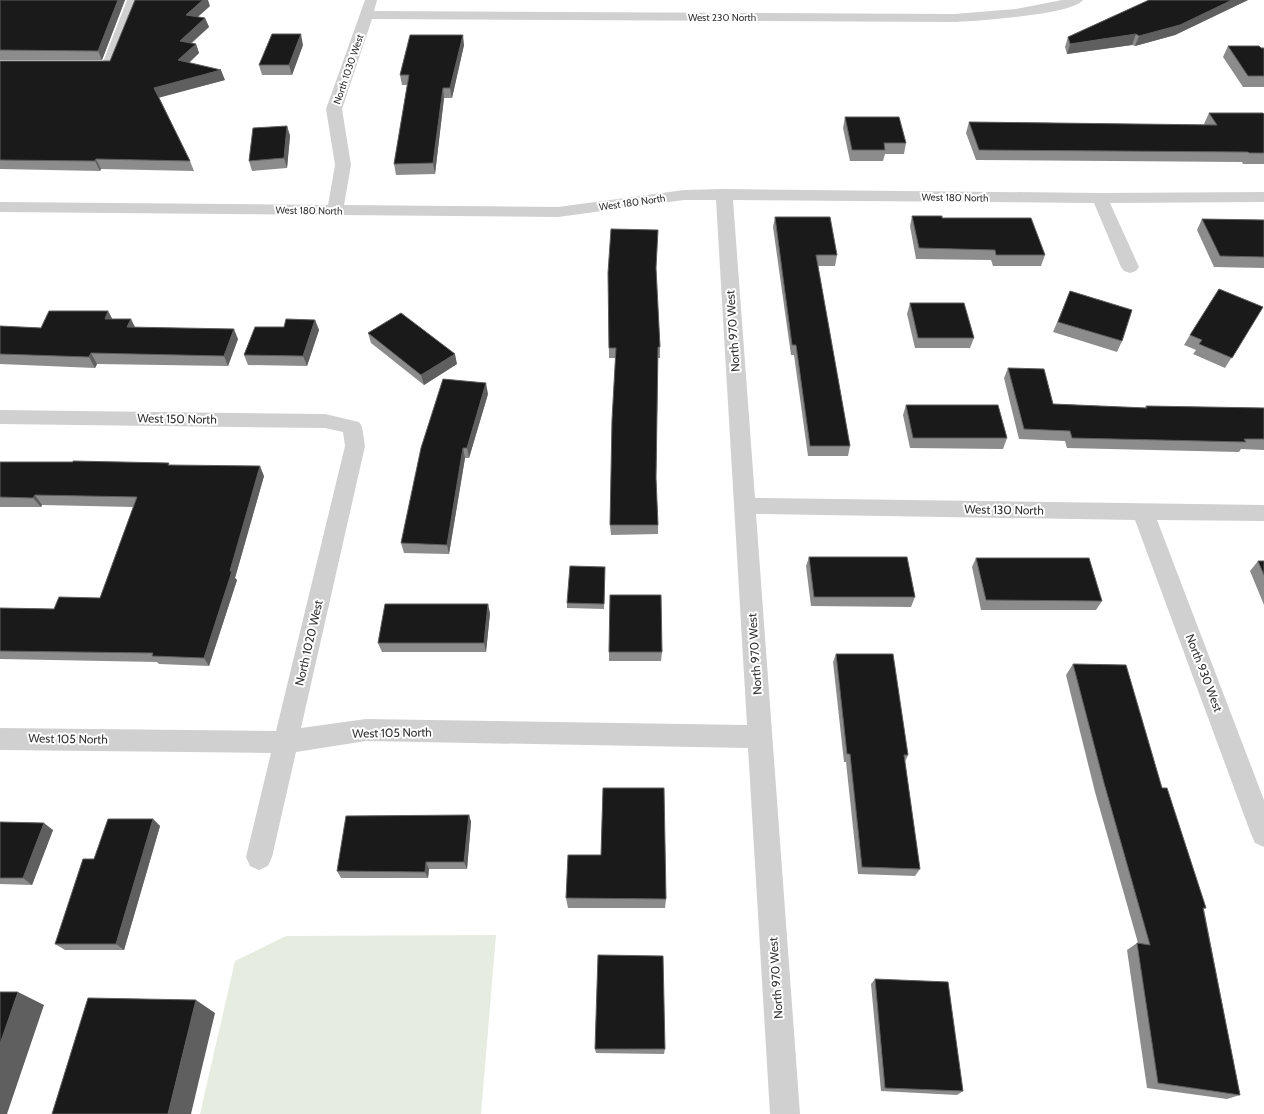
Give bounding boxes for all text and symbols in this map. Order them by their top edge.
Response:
street label: West 230 North [688,11,756,24]
street label: North 1030 West [330,32,367,106]
street label: West 180 North [921,190,989,205]
street label: West 180 North [598,191,666,214]
street label: West 180 North [275,203,343,218]
street label: North 970 West [722,290,743,372]
street label: West 150 North [137,410,217,427]
street label: West 130 North [964,501,1044,518]
street label: North 1020 West [291,599,326,687]
street label: North 970 West [744,613,765,695]
street label: North 930 West [1183,632,1226,714]
street label: West 105 North [352,724,432,741]
street label: West 105 North [28,730,108,747]
street label: North 970 West [765,937,786,1019]

